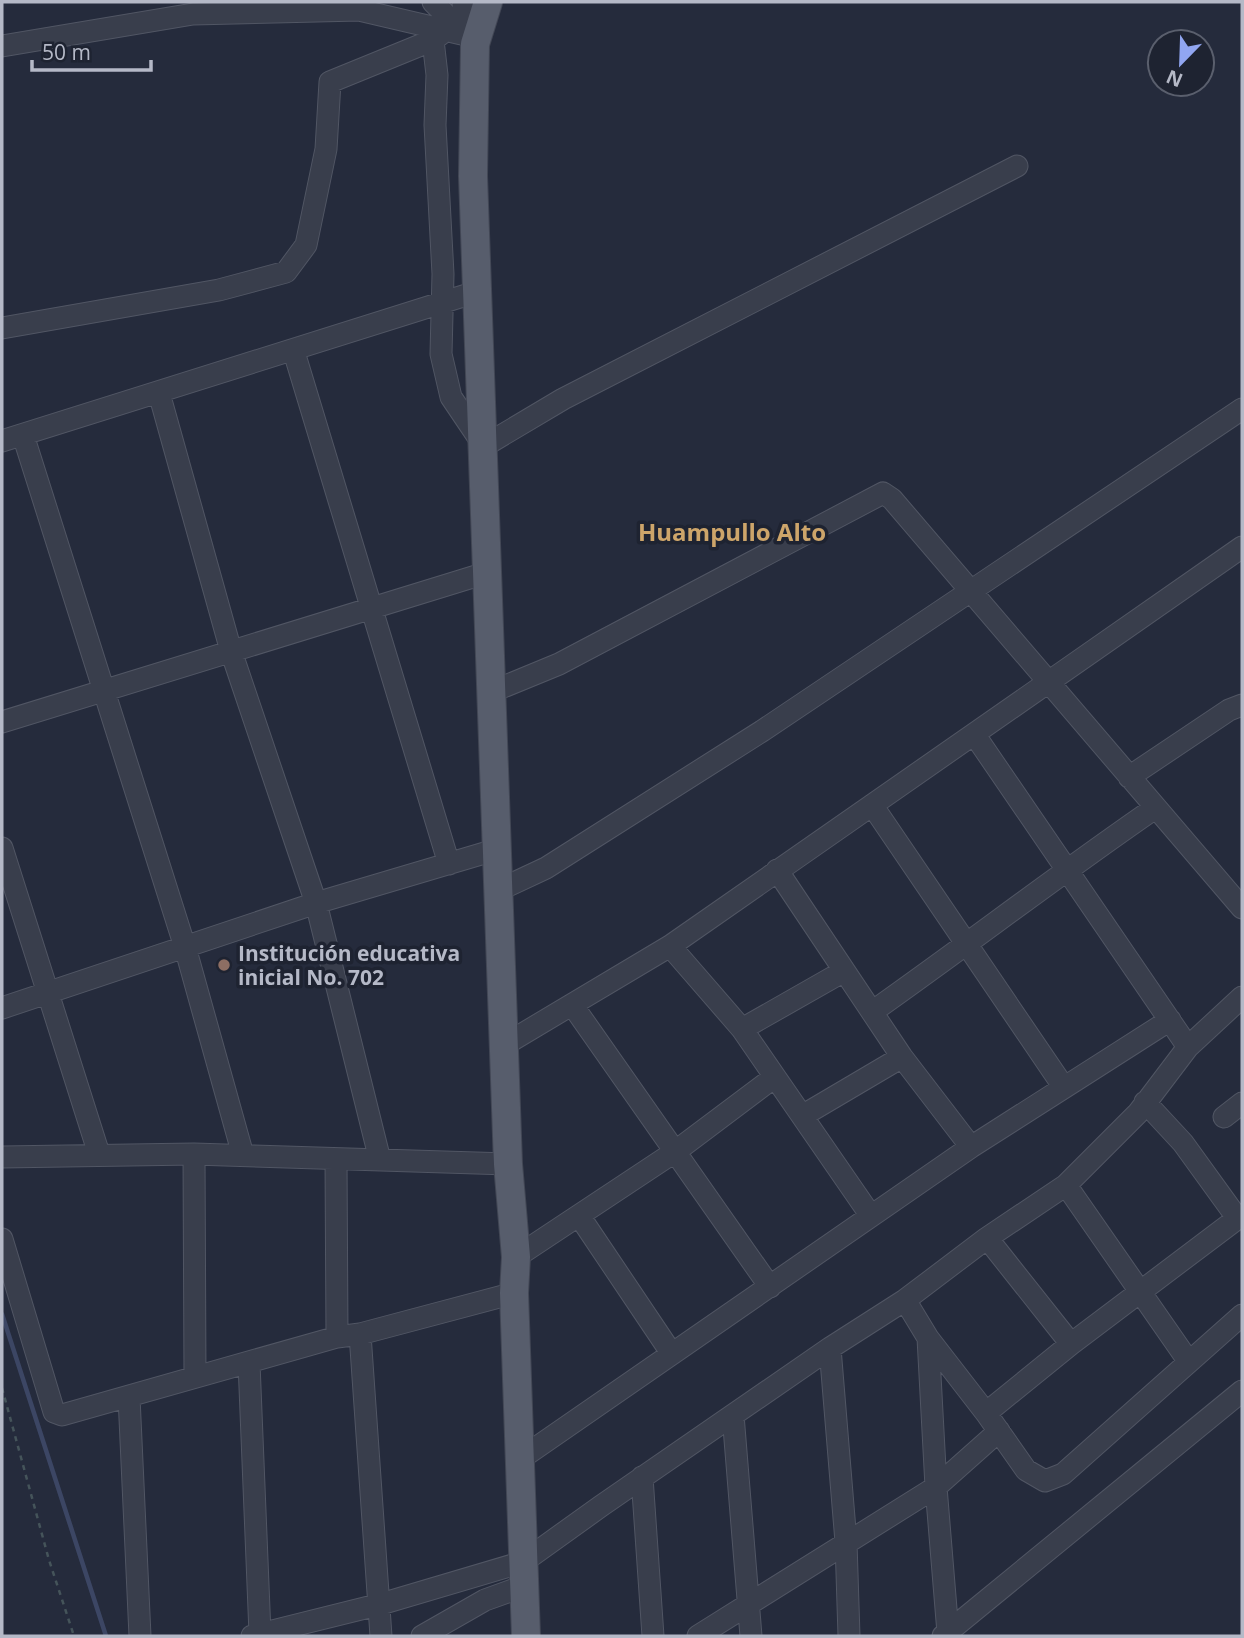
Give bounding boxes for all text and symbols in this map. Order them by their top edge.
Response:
scale bar [32,28,150,72]
north arrow [1146,28,1216,98]
text: 50 m [42,38,91,66]
text: N [1162,64,1187,94]
district label: Huampullo Alto [638,515,826,548]
place label: Institución educativa inicial No. 702 [238,939,460,991]
marker: Institución educativa inicial No. 702 [216,957,232,973]

